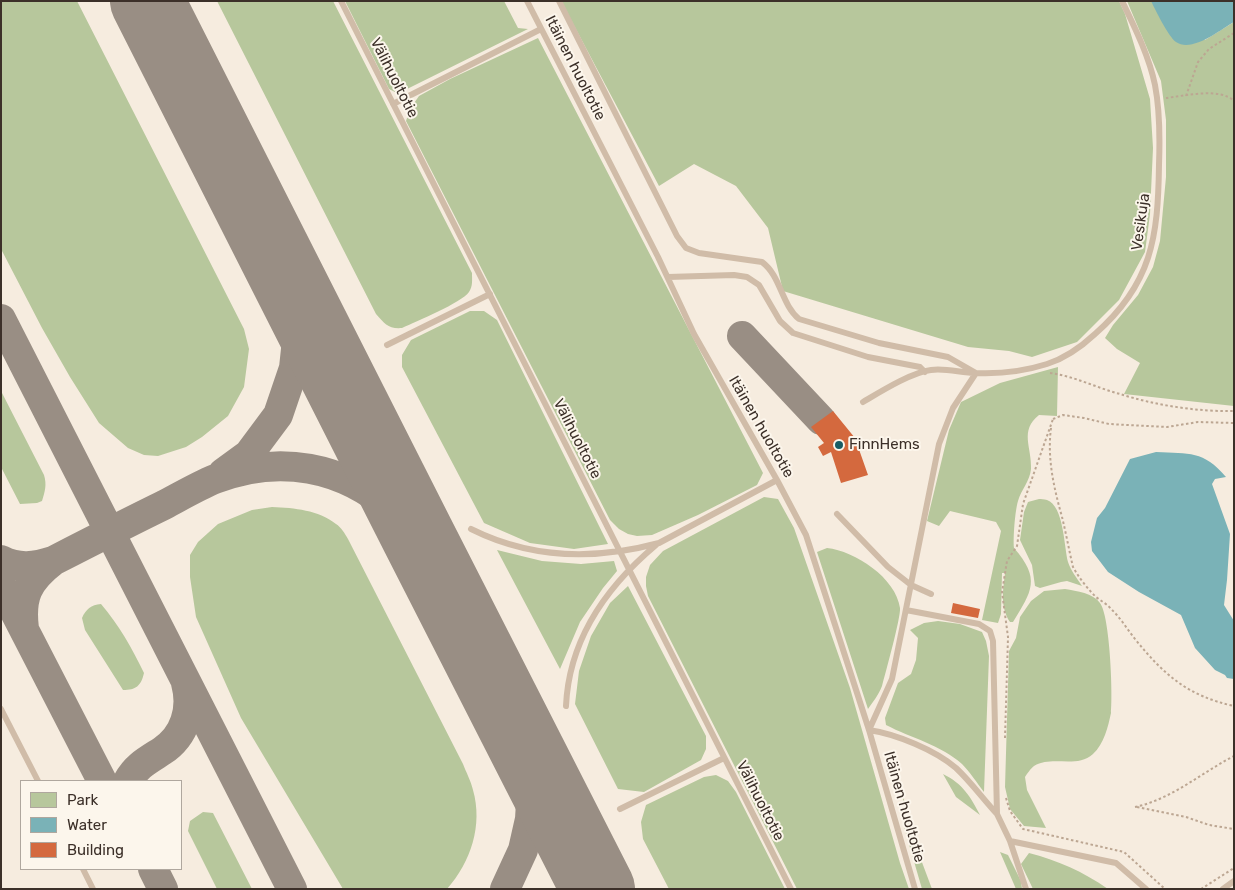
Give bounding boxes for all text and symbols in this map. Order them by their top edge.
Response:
street label: Itäinen huoltotie [541,13,609,123]
street label: Välihuoltotie [366,35,422,121]
street label: Vesikuja [1128,192,1154,252]
street label: Itäinen huoltotie [724,373,798,481]
street label: Välihuoltotie [549,396,605,482]
place label: FinnHems [849,436,920,454]
marker: FinnHems [833,439,845,451]
street label: Itäinen huoltotie [880,749,928,865]
street label: Välihuoltotie [732,758,788,844]
legend [20,780,182,870]
text: Park [67,791,98,809]
text: Water [67,816,107,834]
text: Building [67,841,124,859]

